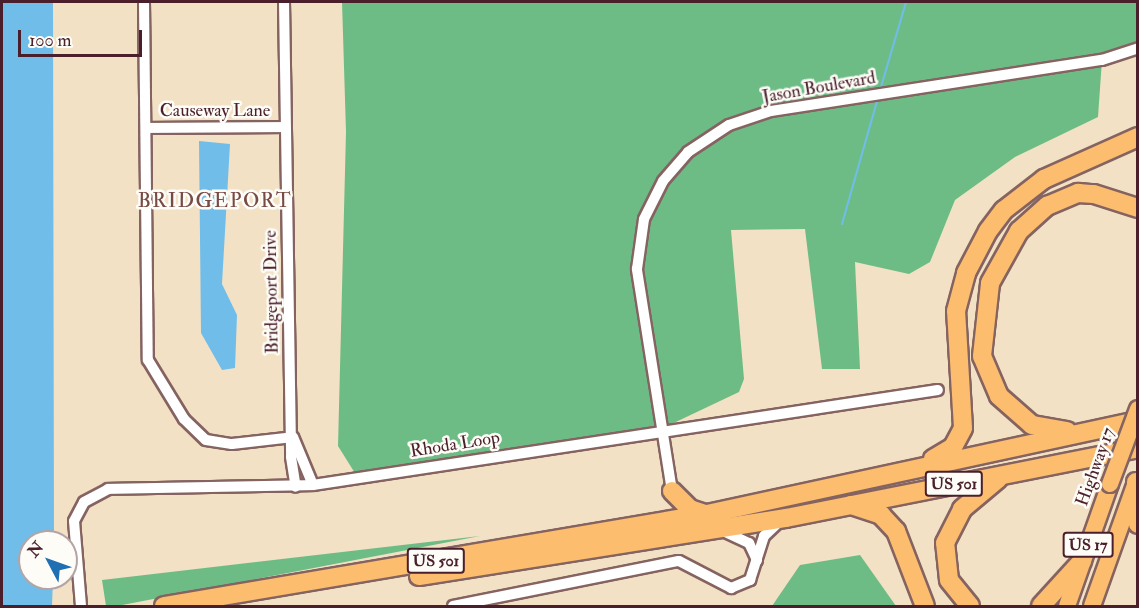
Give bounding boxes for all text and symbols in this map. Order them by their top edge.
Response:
scale bar [21,18,146,56]
text: 100 m [29,29,72,52]
street label: Jason Boulevard [761,67,877,109]
street label: Causeway Lane [160,100,270,122]
district label: BRIDGEPORT [138,188,292,212]
street label: Bridgeport Drive [260,230,284,354]
street label: Highway 17 [1072,425,1120,509]
street label: Rhoda Loop [409,427,501,463]
road number: US 501 [924,471,984,497]
north arrow [18,530,78,590]
road number: US 17 [1062,532,1114,558]
text: N [24,538,48,561]
road number: US 501 [406,548,466,574]

